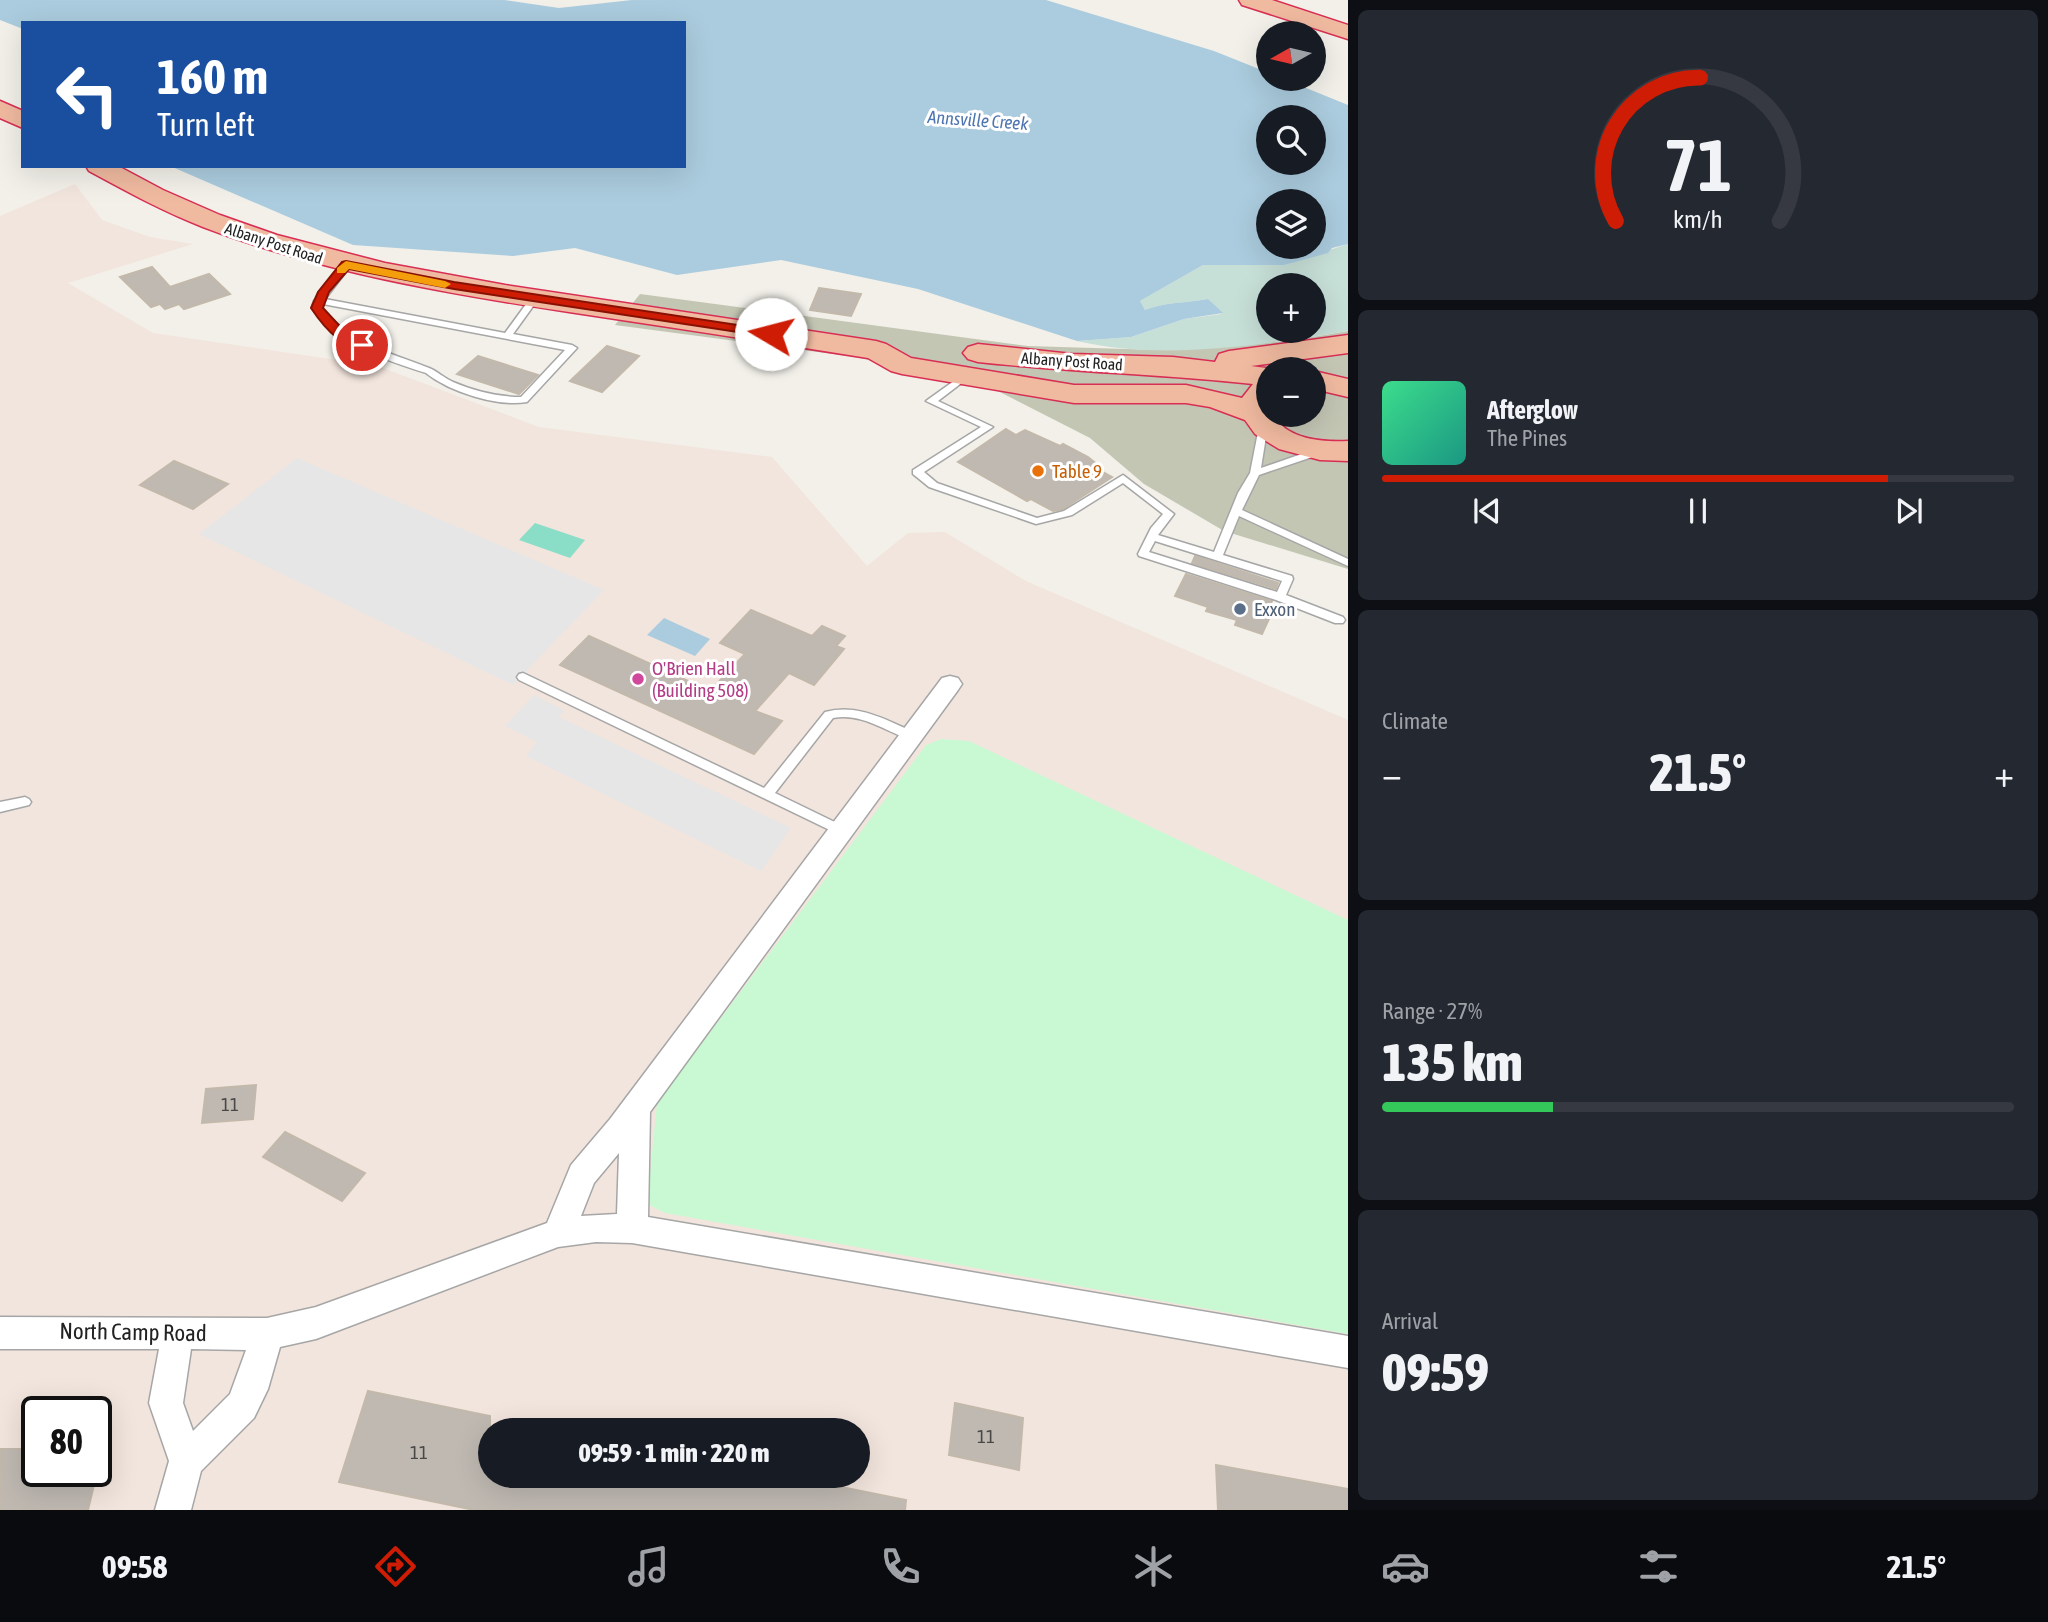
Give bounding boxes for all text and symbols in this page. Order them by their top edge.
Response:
north arrow [1256,21,1326,91]
map controls [1256,21,1326,427]
text: 160 m [157,48,268,104]
icon: left [42,49,133,140]
button: search [1256,105,1326,175]
text: Turn left [157,106,255,143]
water label: Annsville Creek [926,106,1030,134]
text: 71 [1664,123,1732,206]
button: layers [1256,189,1326,259]
text: km/h [1673,205,1723,233]
street label: Albany Post Road [222,219,325,268]
button: + [1256,273,1326,343]
position arrow [734,297,808,371]
pin [332,315,392,375]
icon: arrive [343,326,381,364]
street label: Albany Post Road [1021,348,1123,375]
button: − [1256,357,1326,427]
text: Afterglow [1487,395,1578,425]
text: The Pines [1487,425,1567,451]
place label: Table 9 [1052,460,1102,482]
marker: Table 9 [1030,463,1046,479]
icon: previous [1468,492,1506,530]
icon: pause [1679,492,1717,530]
icon: next [1890,492,1928,530]
place label: Exxon [1254,598,1295,620]
marker: Exxon [1232,601,1248,617]
place label: O'Brien Hall (Building 508) [652,657,749,701]
marker: O'Brien Hall (Building 508) [630,671,646,687]
text: Climate [1382,708,1448,734]
text: 21.5° [1650,742,1746,802]
text: − [1382,752,1402,795]
text: + [1994,752,2014,795]
text: Range · 27% [1382,998,1482,1024]
text: 135 km [1382,1032,1523,1092]
house number: 11 [221,1093,239,1115]
text: Arrival [1382,1308,1438,1334]
street label: North Camp Road [59,1318,207,1346]
text: 09:59 [1382,1342,1489,1402]
speed limit sign: 80 [21,1396,112,1487]
house number: 11 [977,1425,995,1447]
text: 09:59 · 1 min · 220 m [579,1438,769,1468]
house number: 11 [410,1441,428,1463]
icon: directions [371,1542,420,1591]
icon: music [624,1542,673,1591]
icon: phone [876,1542,925,1591]
icon: climate [1129,1542,1178,1591]
icon: car [1381,1542,1430,1591]
icon: filters [1634,1542,1683,1591]
text: 09:58 [102,1548,168,1585]
text: 21.5° [1886,1548,1946,1585]

